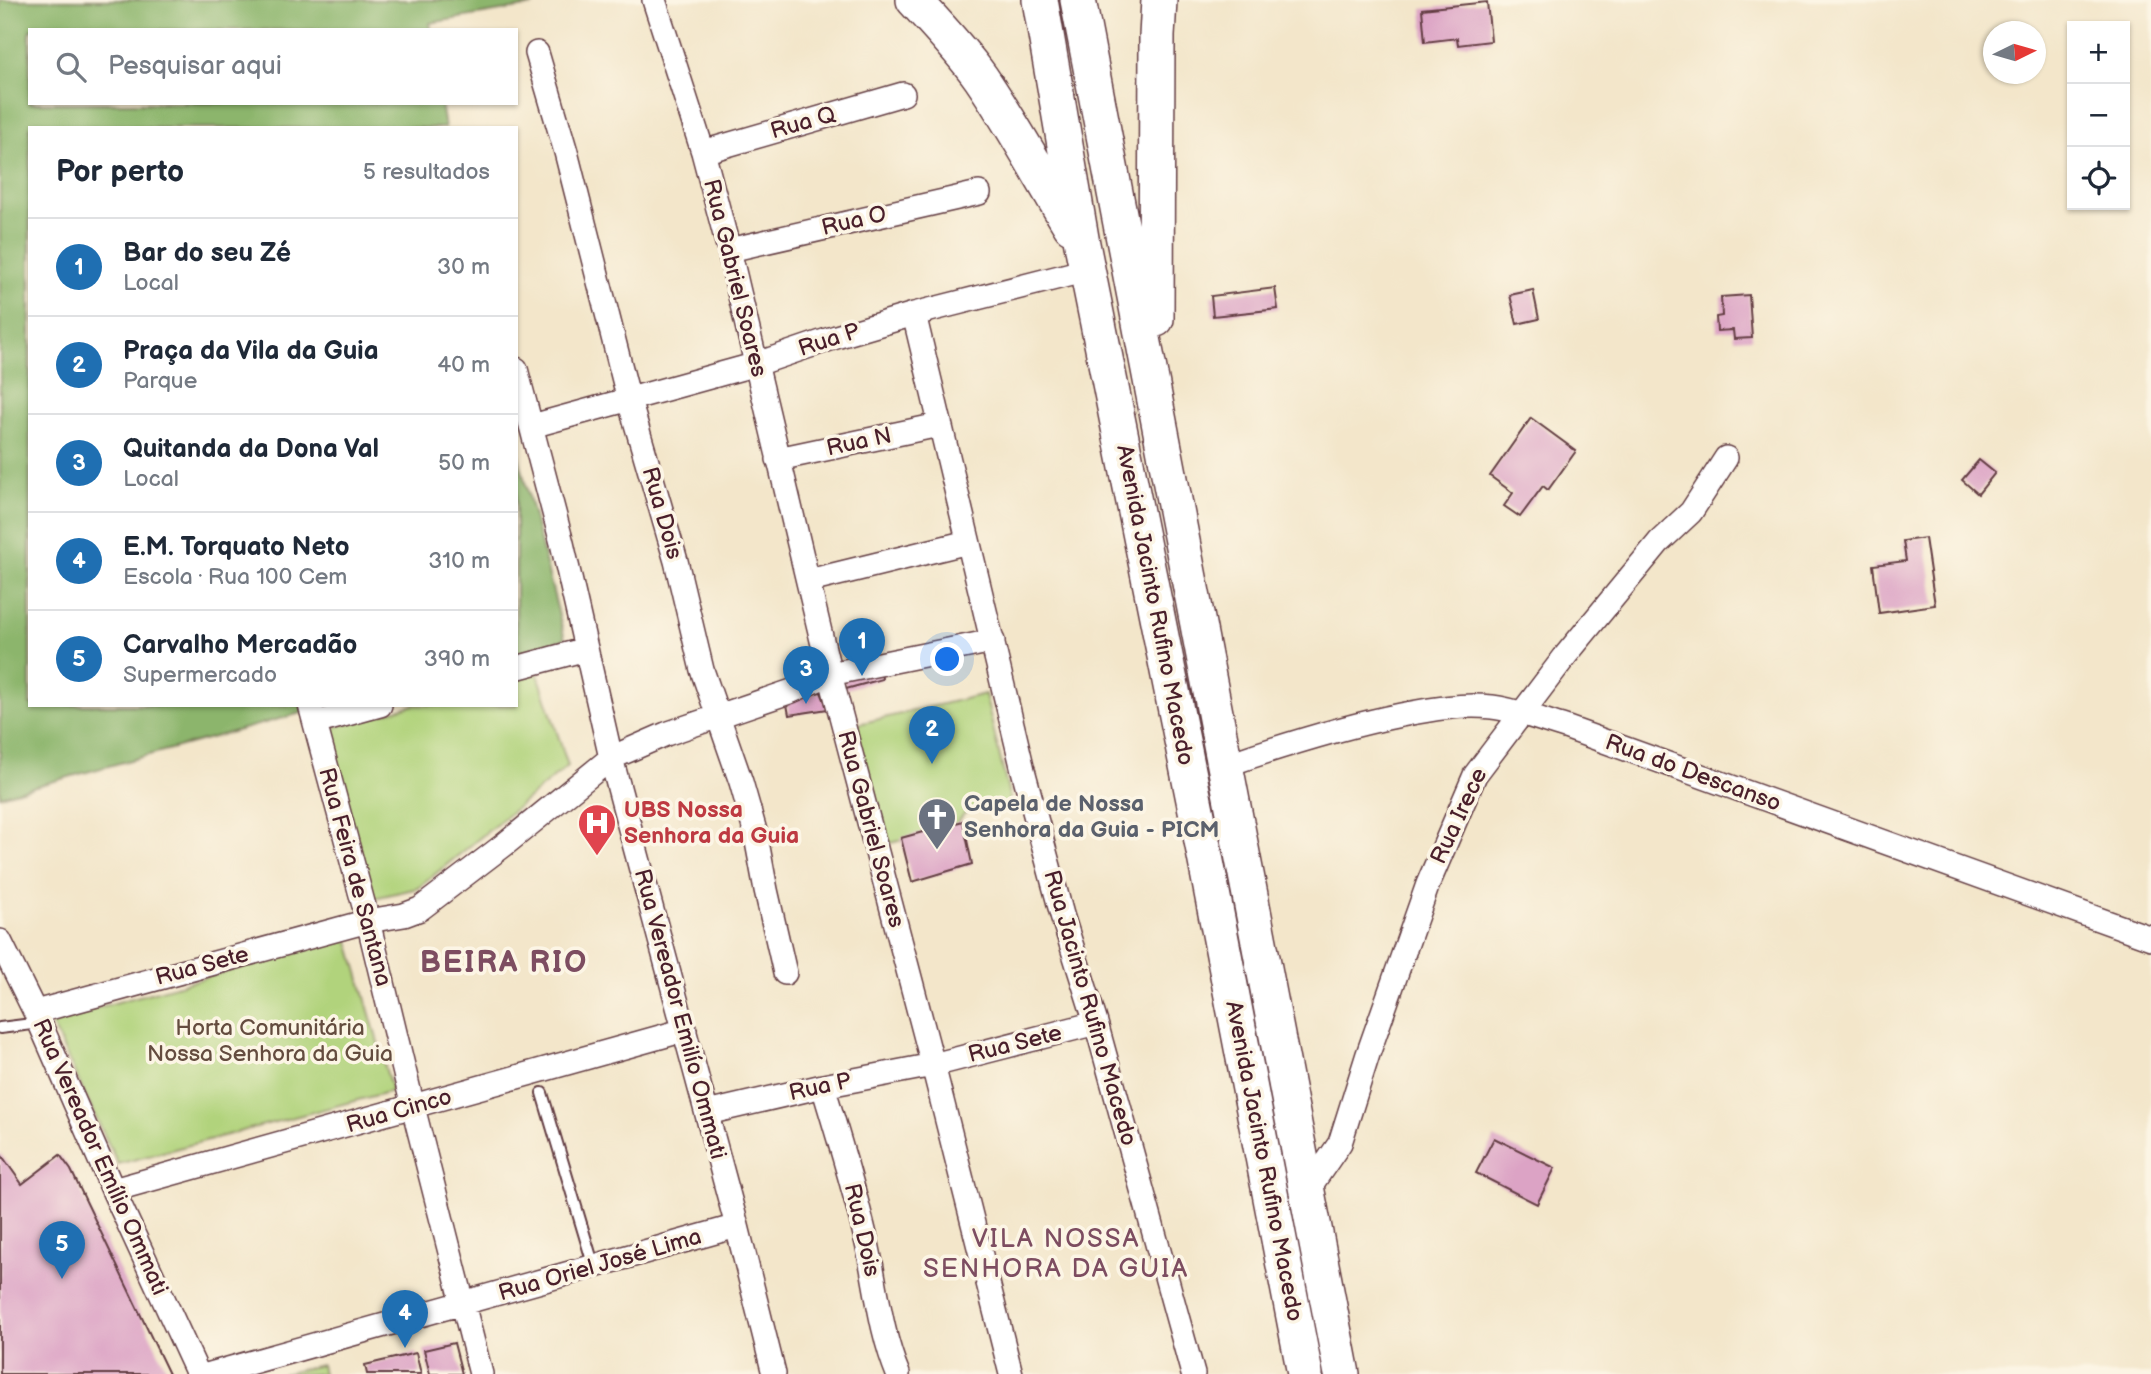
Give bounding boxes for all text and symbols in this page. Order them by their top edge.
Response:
north arrow [1983,21,2046,84]
map controls [2067,21,2130,210]
button: + [2067,21,2130,84]
search box [28,28,518,105]
icon: search [52,48,90,86]
text: Pesquisar aqui [108,51,282,82]
button: − [2067,84,2130,147]
street label: Rua Q [767,100,839,146]
button: locate [2067,147,2130,210]
text: Por perto [56,154,184,190]
text: 5 resultados [363,158,490,186]
street label: Rua Gabriel Soares [697,176,773,380]
street label: Rua O [819,200,889,242]
text: Bar do seu Zé [123,238,291,269]
text: 1 [74,253,84,281]
text: 30 m [437,253,490,281]
text: Local [123,269,179,297]
street label: Rua P [795,317,864,363]
text: Praça da Vila da Guia [123,336,379,367]
text: 2 [72,351,86,379]
text: 40 m [437,351,490,379]
text: Parque [123,367,197,395]
street label: Rua N [824,421,894,463]
text: Quitanda da Dona Val [123,434,379,465]
street label: Avenida Jacinto Rufino Macedo [1110,442,1200,768]
text: 3 [72,449,86,477]
text: 50 m [438,449,490,477]
street label: Rua Dois [635,464,689,562]
text: Local [123,465,179,493]
text: E.M. Torquato Neto [123,532,349,563]
text: 4 [72,547,86,575]
text: 310 m [428,547,490,575]
text: Escola · Rua 100 Cem [123,563,347,591]
pin: 1 [839,618,885,676]
text: Carvalho Mercadão [123,630,357,661]
your location [930,642,964,676]
text: 5 [72,645,86,673]
text: 390 m [424,645,490,673]
pin: 3 [783,646,829,704]
text: Supermercado [123,661,277,689]
pin: 2 [909,706,955,764]
street label: Rua Gabriel Soares [831,727,911,931]
street label: Rua do Descanso [1601,728,1785,818]
street label: Rua Irece [1425,763,1493,869]
street label: Rua Feira de Santana [312,765,398,989]
place label: Capela de Nossa Senhora da Guia - PICM [964,790,1219,844]
place label: UBS Nossa Senhora da Guia [624,796,799,850]
church icon: Capela de Nossa Senhora da Guia - PICM [916,796,958,851]
hospital icon: UBS Nossa Senhora da Guia [576,802,618,857]
street label: Rua Vereador Emilío Ommati [628,866,732,1162]
street label: Rua Jacinto Rufino Macedo [1037,867,1143,1149]
street label: Rua Sete [152,940,252,992]
district label: BEIRA RIO [420,945,588,981]
street label: Avenida Jacinto Rufino Macedo [1219,998,1309,1324]
park label: Horta Comunitária Nossa Senhora da Guia [147,1014,393,1068]
street label: Rua Vereador Emílio Ommati [26,1015,174,1299]
street label: Rua Sete [965,1019,1065,1069]
street label: Rua P [786,1067,854,1107]
street label: Rua Cinco [343,1083,455,1139]
street label: Rua Dois [838,1181,886,1279]
pin: 5 [39,1221,85,1279]
street label: Rua Oriel José Lima [495,1223,705,1307]
district label: VILA NOSSA SENHORA DA GUIA [923,1224,1189,1285]
pin: 4 [382,1290,428,1348]

